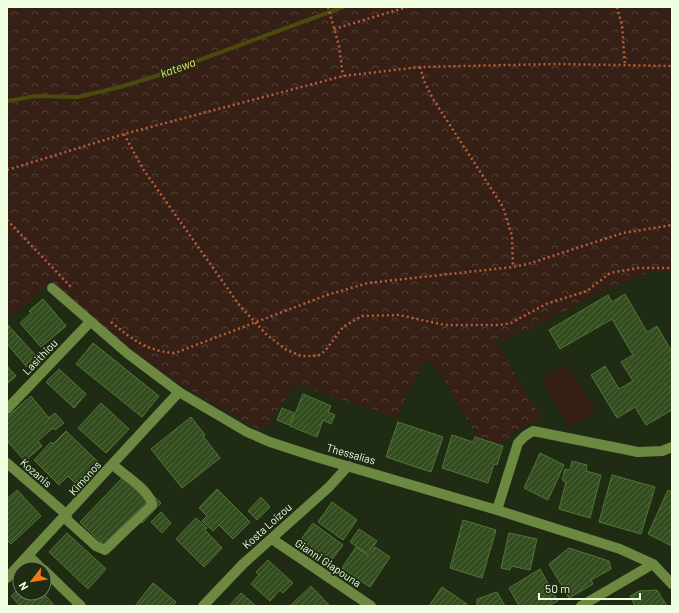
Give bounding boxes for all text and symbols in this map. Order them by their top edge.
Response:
water label: katewa [158,54,197,80]
street label: Lasithiou [19,336,60,377]
street label: Thessalias [325,440,377,467]
street label: Kozanis [18,456,55,490]
street label: Kimonos [66,458,103,498]
street label: Kosta Loizou [239,500,294,551]
street label: Gianni Giapouna [293,536,364,589]
north arrow [12,561,52,601]
scale bar [539,575,640,601]
text: N [16,580,30,593]
text: 50 m [545,581,570,595]

